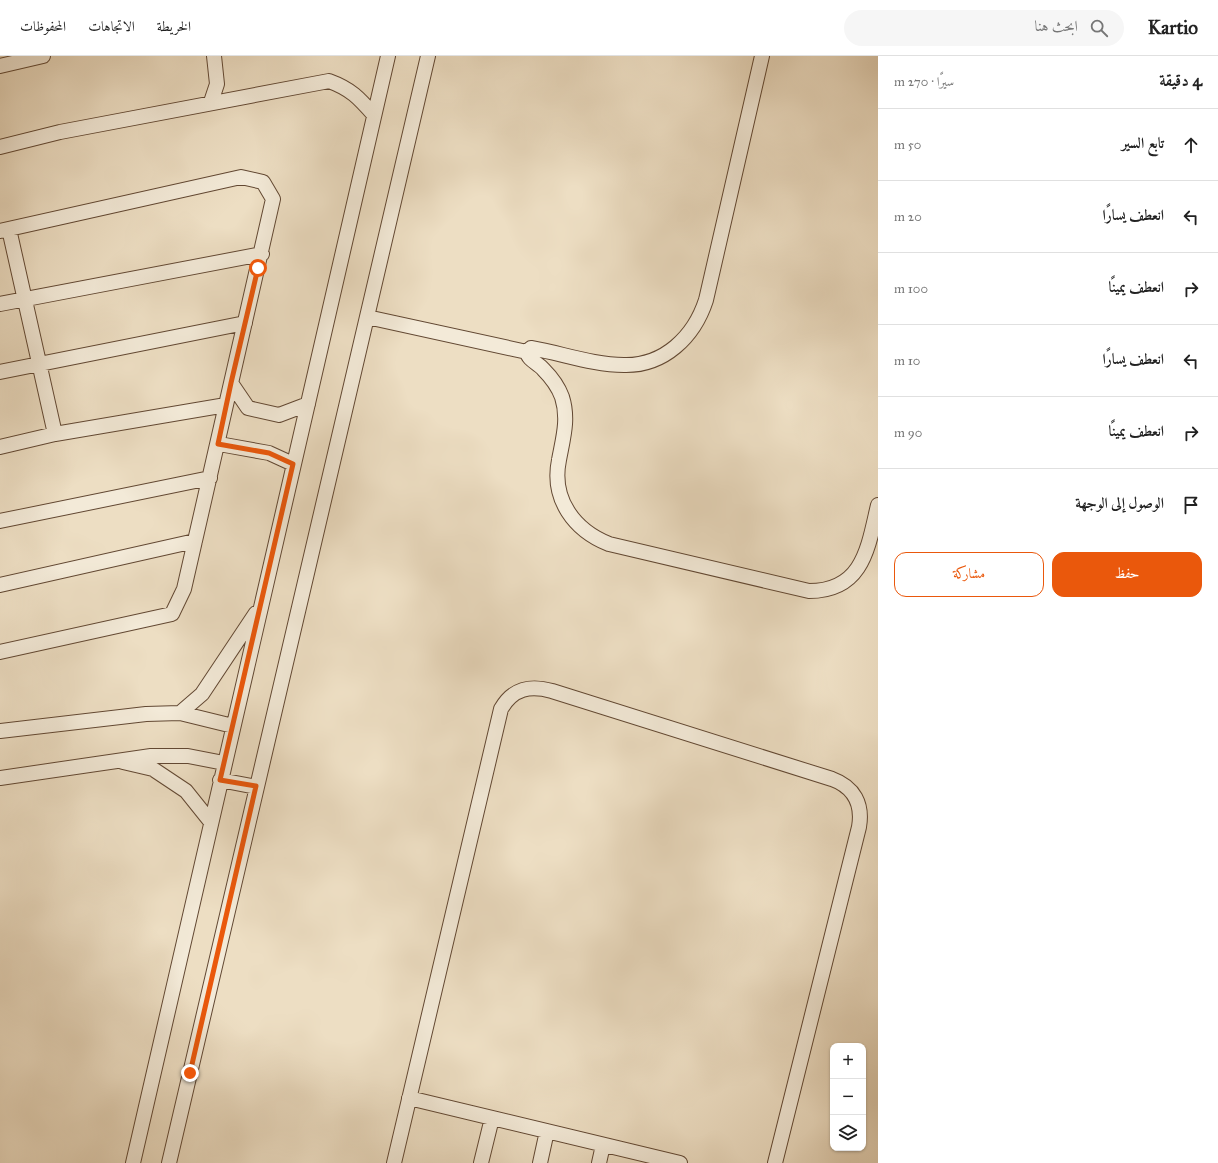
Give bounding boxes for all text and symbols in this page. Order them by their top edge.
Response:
search box [844,10,1124,46]
text: Kartio [1148,16,1198,39]
text: ابحث هنا [1035,17,1078,35]
icon: search [1088,17,1110,39]
text: المحفوظات [20,18,66,35]
text: الاتجاهات [88,18,135,35]
text: الخريطة [157,18,191,35]
text: 4 دقيقة [1159,70,1202,91]
text: سيرًا · 270 m [894,74,954,90]
text: تابع السير [1122,134,1164,152]
icon: ahead [1180,134,1202,156]
text: 50 m [894,137,921,153]
text: انعطف يسارًا [1102,206,1164,224]
icon: left [1180,206,1202,228]
text: 20 m [894,209,922,225]
route start [249,259,267,277]
text: انعطف يمينًا [1109,278,1164,296]
icon: right [1180,278,1202,300]
text: 100 m [894,281,928,297]
text: انعطف يسارًا [1102,350,1164,368]
icon: left [1180,350,1202,372]
text: 10 m [894,353,920,369]
text: انعطف يمينًا [1109,422,1164,440]
icon: right [1180,422,1202,444]
text: 90 m [894,425,922,441]
text: الوصول إلى الوجهة [1075,494,1164,512]
icon: arrive [1180,494,1202,516]
button: مشاركة [894,552,1044,597]
button: حفظ [1052,552,1202,597]
map controls [830,1043,866,1151]
button: + [830,1043,866,1079]
route end [181,1064,199,1082]
button: − [830,1079,866,1115]
button: layers [830,1115,866,1151]

